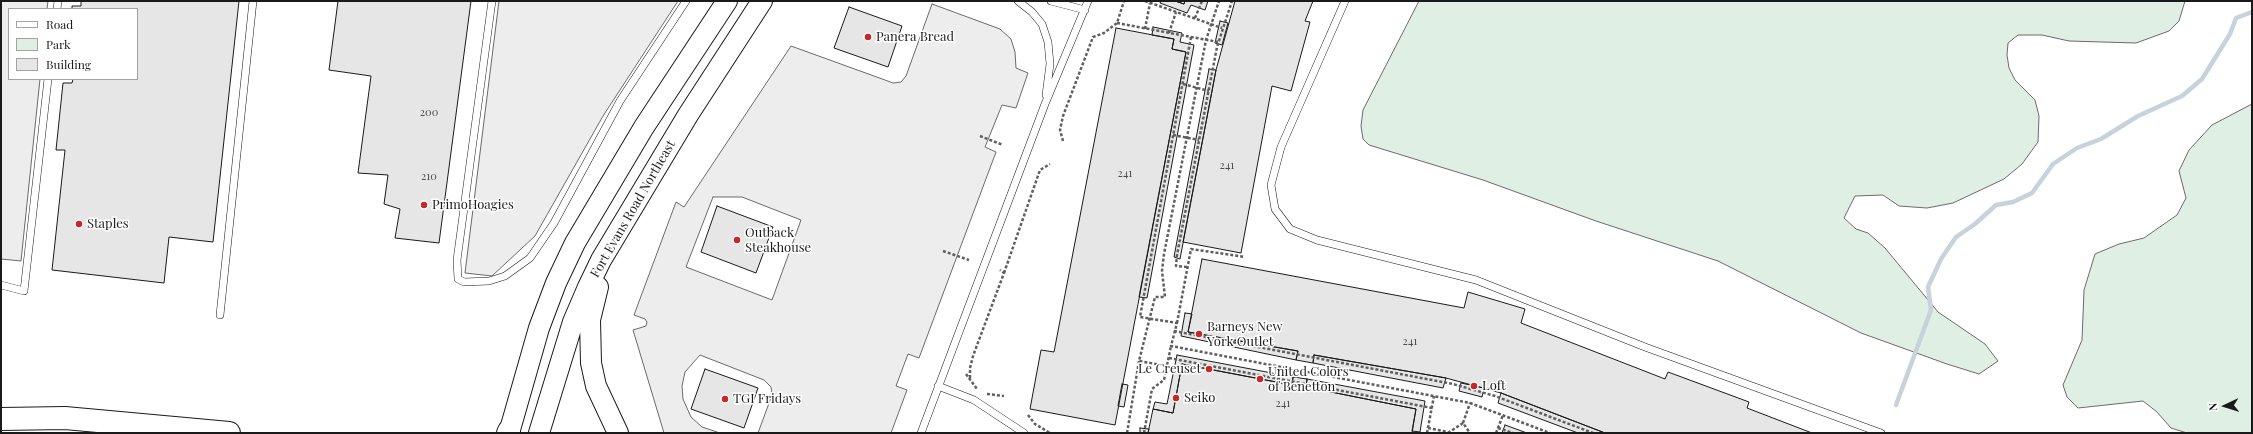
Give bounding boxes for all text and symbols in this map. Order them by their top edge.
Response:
legend [8,8,138,80]
text: Road [46,16,73,32]
place label: Panera Bread [876,29,954,45]
marker: Panera Bread [863,32,873,42]
text: Park [46,36,71,52]
text: Building [46,56,91,72]
house number: 200 [420,106,438,120]
street label: Fort Evans Road Northeast [587,138,679,280]
house number: 241 [1220,159,1234,173]
house number: 241 [1118,167,1132,181]
house number: 210 [421,170,437,184]
place label: PrimoHoagies [432,197,514,213]
marker: PrimoHoagies [419,200,429,210]
place label: Staples [87,216,129,232]
marker: Staples [74,219,84,229]
place label: Outback Steakhouse [745,225,811,256]
marker: Outback Steakhouse [732,235,742,245]
place label: Barneys New York Outlet [1207,319,1283,350]
marker: Barneys New York Outlet [1194,329,1204,339]
house number: 241 [1403,335,1417,349]
place label: Le Creuset [1138,361,1201,377]
marker: Le Creuset [1204,364,1214,374]
place label: United Colors of Benetton [1268,364,1348,395]
marker: United Colors of Benetton [1255,374,1265,384]
place label: Loft [1482,378,1506,394]
marker: Loft [1469,381,1479,391]
north arrow [2205,386,2245,426]
place label: Seiko [1184,390,1215,406]
place label: TGI Fridays [733,391,801,407]
marker: Seiko [1171,393,1181,403]
marker: TGI Fridays [720,394,730,404]
house number: 241 [1276,397,1290,411]
text: N [2205,402,2220,411]

